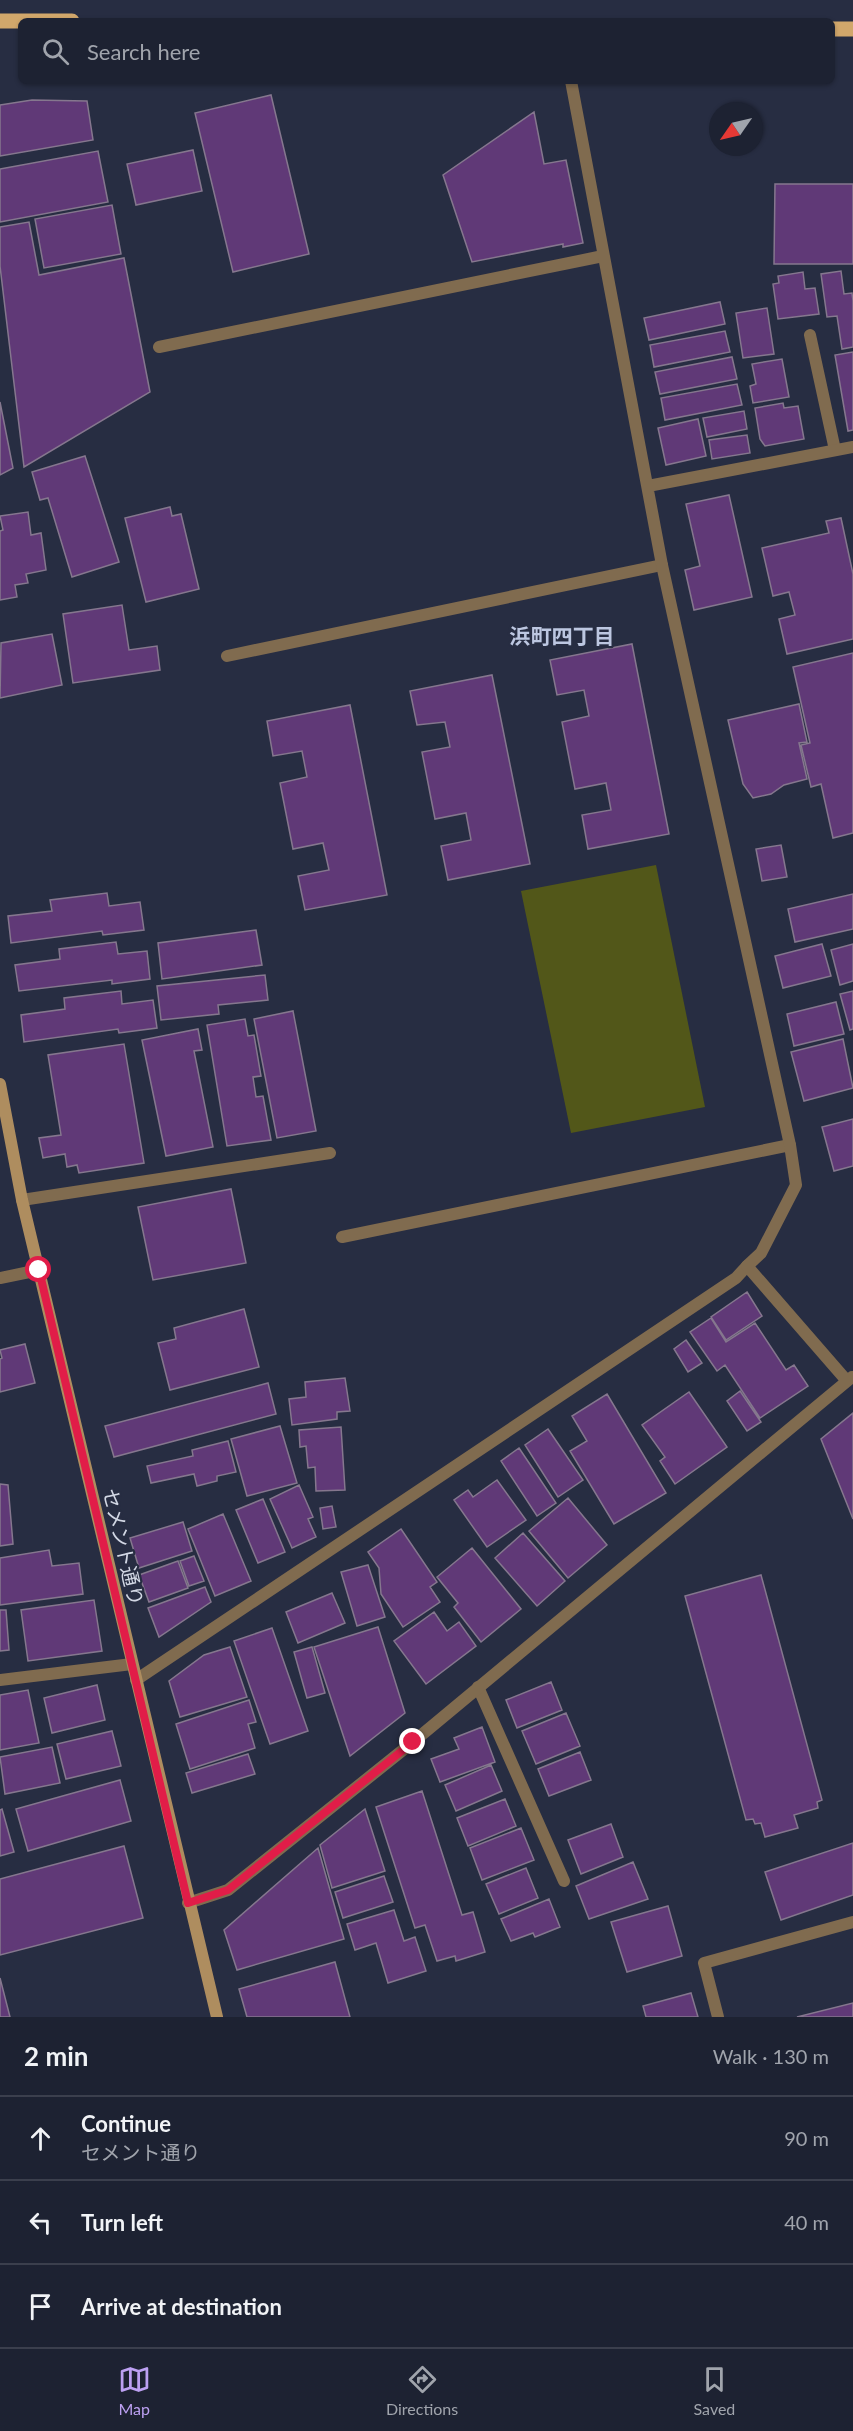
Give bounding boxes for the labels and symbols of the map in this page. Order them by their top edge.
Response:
north arrow [709,102,763,156]
district label: 浜町四丁目 [510,623,615,648]
route start [25,1256,51,1282]
street label: セメント通り [99,1486,149,1608]
route end [399,1728,425,1754]

